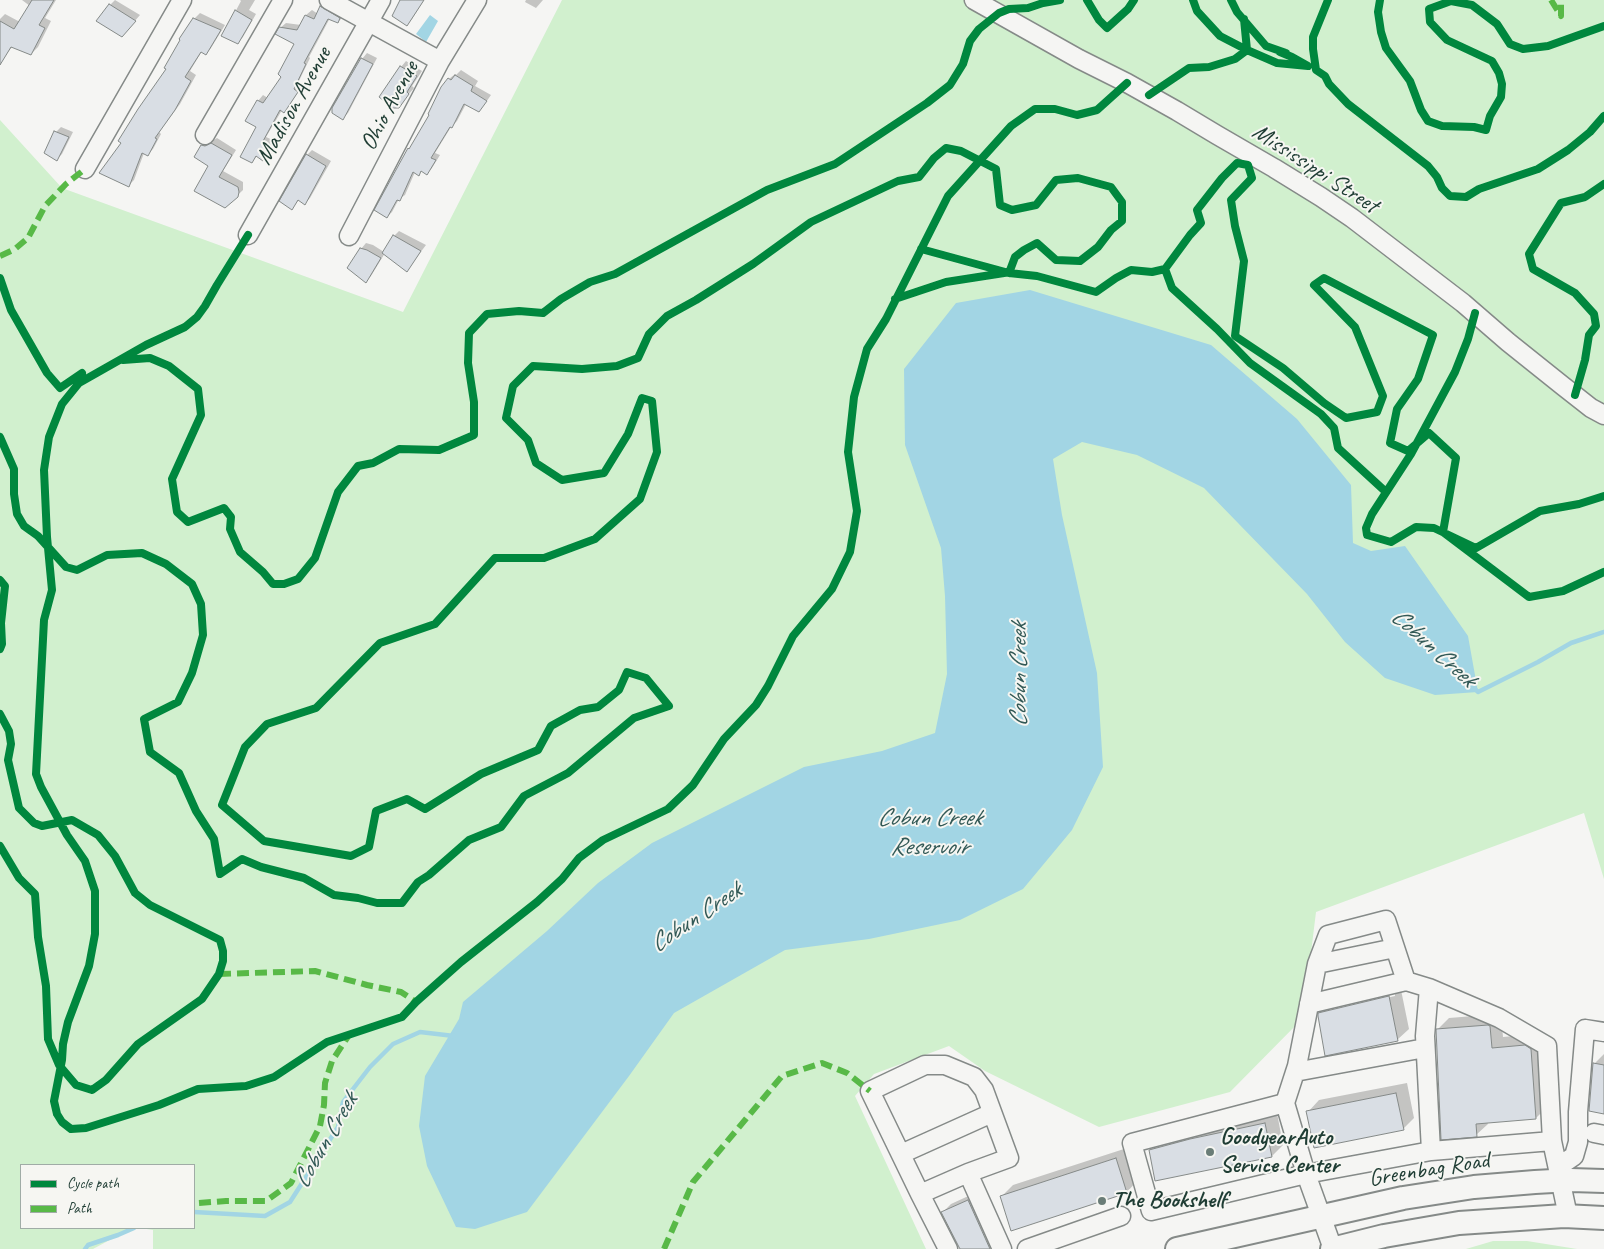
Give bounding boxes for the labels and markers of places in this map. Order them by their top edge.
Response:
place label: GoodyearAuto Service Center [1220,1124,1339,1180]
marker: GoodyearAuto Service Center [1204,1146,1216,1158]
place label: The Bookshelf [1112,1187,1227,1215]
marker: The Bookshelf [1096,1195,1108,1207]

